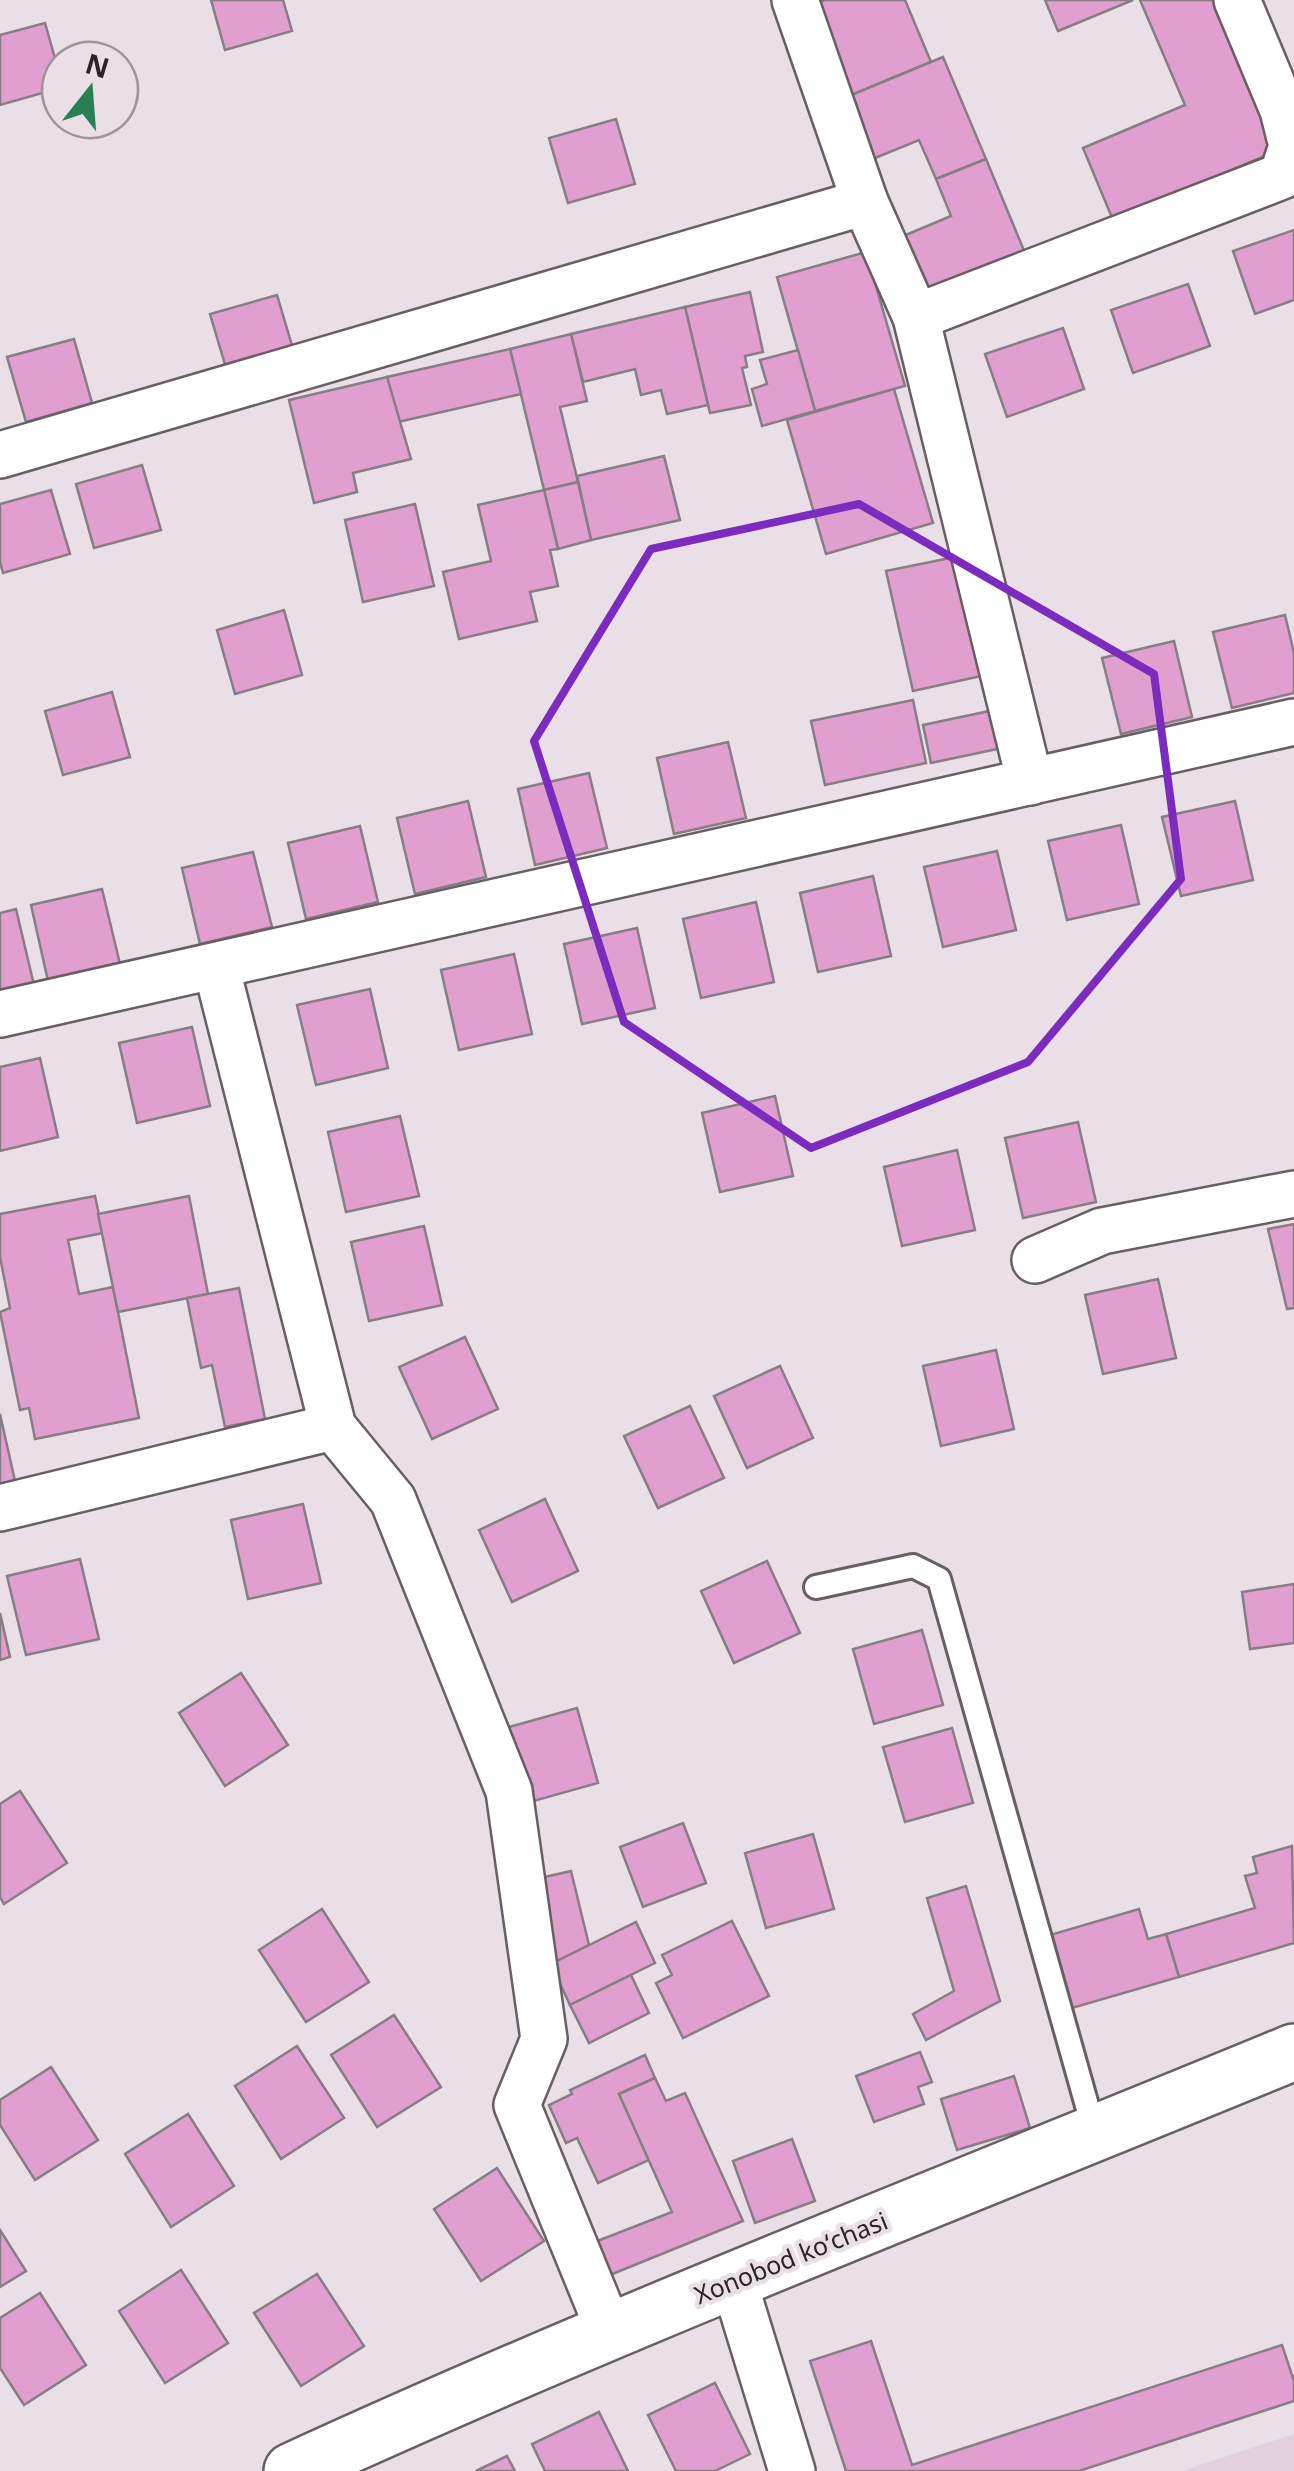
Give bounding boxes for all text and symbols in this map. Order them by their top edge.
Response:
north arrow [40,40,140,140]
text: N [81,44,114,87]
street label: Xonobod koʻchasi [689,2203,892,2311]

